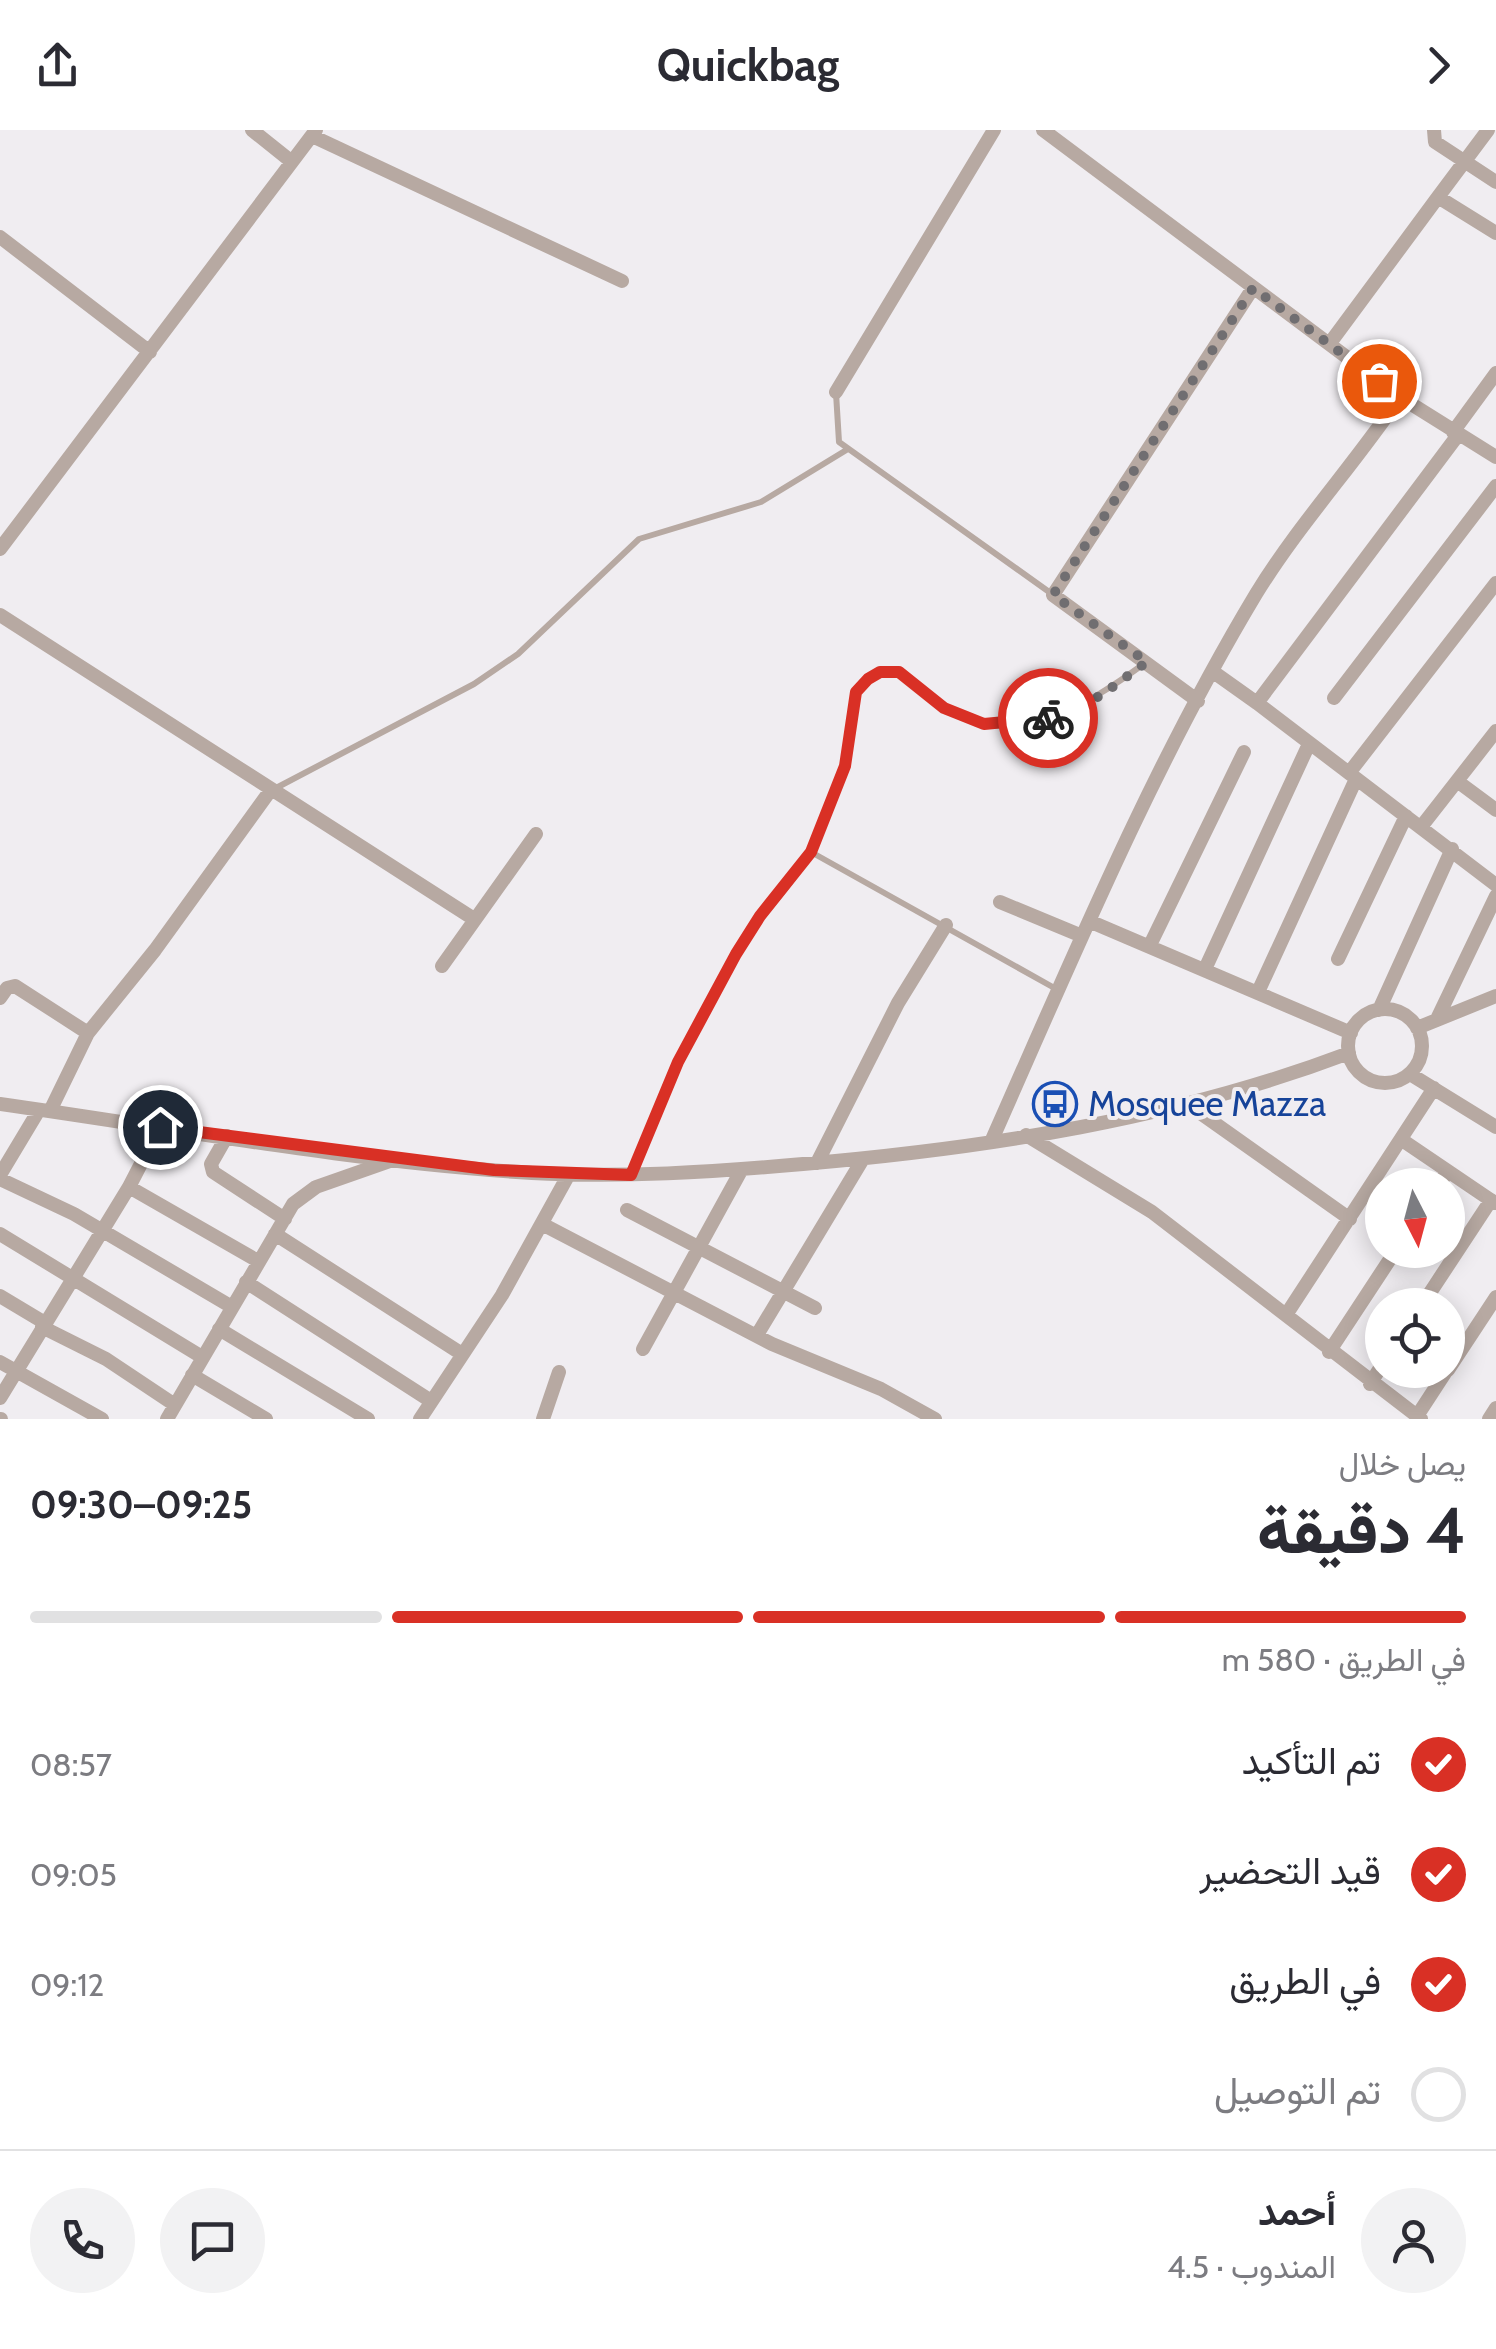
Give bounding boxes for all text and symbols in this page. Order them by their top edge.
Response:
icon: share [30,38,85,93]
text: Quickbag [657,38,839,92]
icon: forward [1411,38,1466,93]
pin [1337,339,1422,424]
icon: bag [1352,354,1407,409]
courier [998,668,1098,768]
icon: bike [1021,691,1076,746]
bus stop icon: Mosquee Mazza [1032,1081,1078,1127]
place label: Mosquee Mazza [1088,1082,1326,1125]
pin [118,1085,203,1170]
icon: home [133,1100,188,1155]
north arrow [1365,1168,1465,1268]
map controls [1365,1168,1465,1388]
button: locate [1365,1288,1465,1388]
text: يصل خلال [1339,1444,1466,1483]
text: 09:25–09:30 [30,1481,252,1528]
text: 4 دقيقة [1257,1490,1466,1569]
text: في الطريق · 580 m [1222,1640,1466,1679]
text: تم التأكيد [1242,1737,1381,1784]
icon: check [1411,1737,1466,1792]
text: 08:57 [30,1745,112,1784]
text: قيد التحضير [1199,1847,1381,1894]
icon: check [1411,1847,1466,1902]
text: 09:05 [30,1855,117,1894]
text: في الطريق [1229,1957,1381,2004]
icon: check [1411,1957,1466,2012]
text: 09:12 [30,1965,104,2004]
text: تم التوصيل [1214,2067,1381,2114]
button: phone [30,2188,135,2293]
button: chat [160,2188,265,2293]
text: أحمد [1258,2188,1336,2235]
button: person [1361,2188,1466,2293]
text: المندوب · 4.5 [1167,2247,1336,2286]

